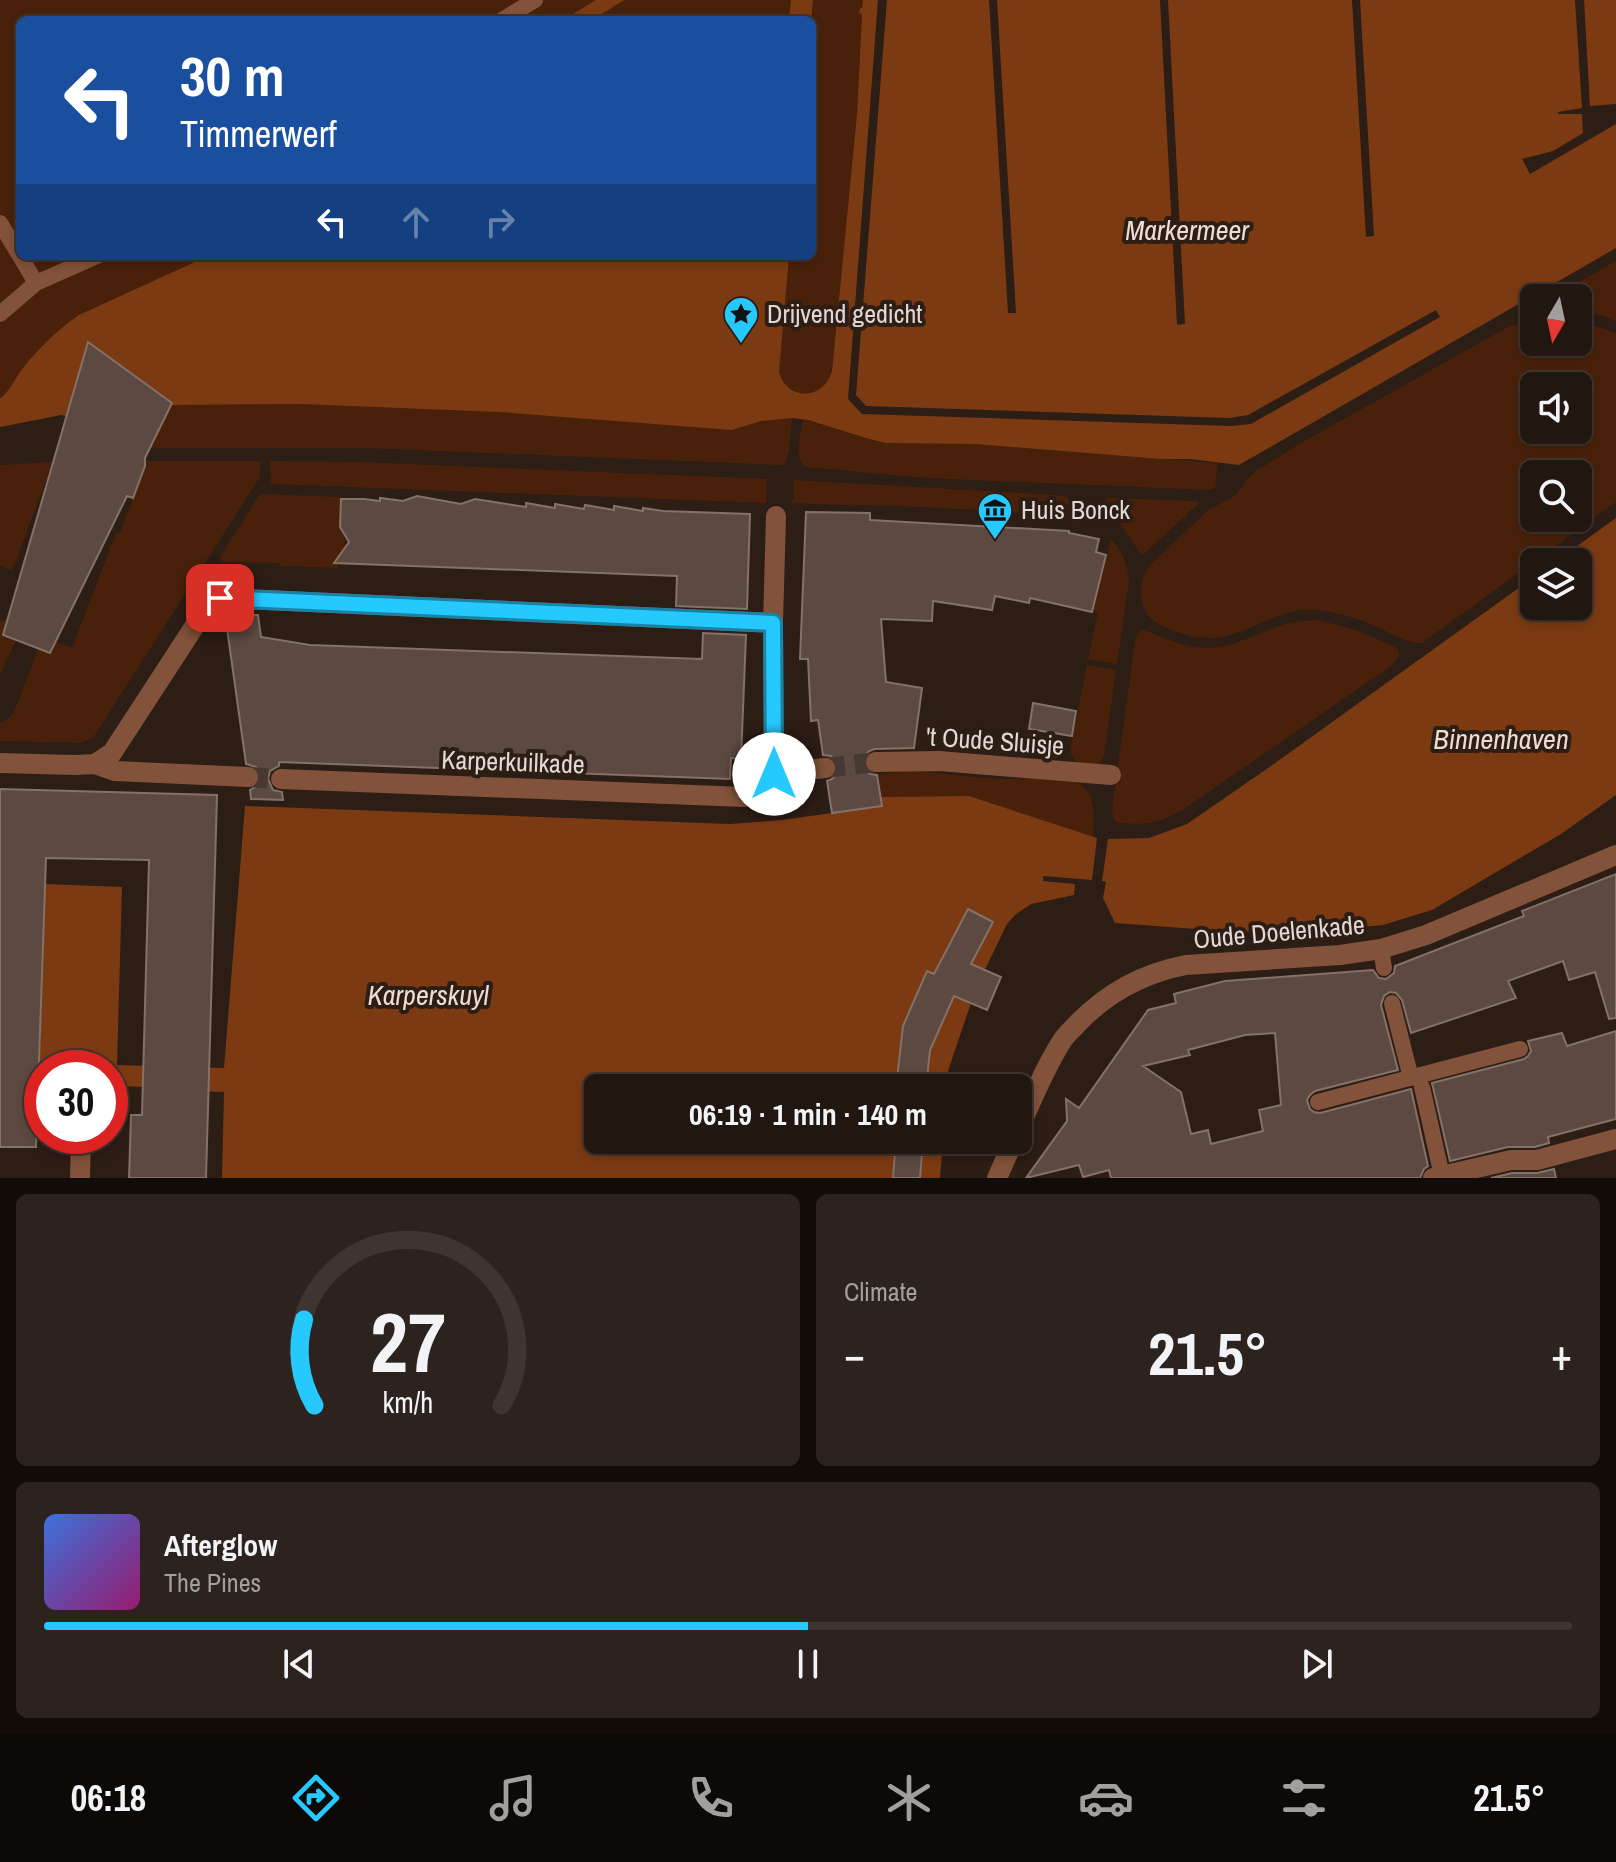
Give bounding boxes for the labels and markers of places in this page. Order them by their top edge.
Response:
place icon: Drijvend gedicht [722,295,760,345]
place label: Drijvend gedicht [767,296,922,331]
museum icon: Huis Bonck [976,491,1014,541]
place label: Huis Bonck [1021,492,1130,527]
pin [186,564,254,632]

